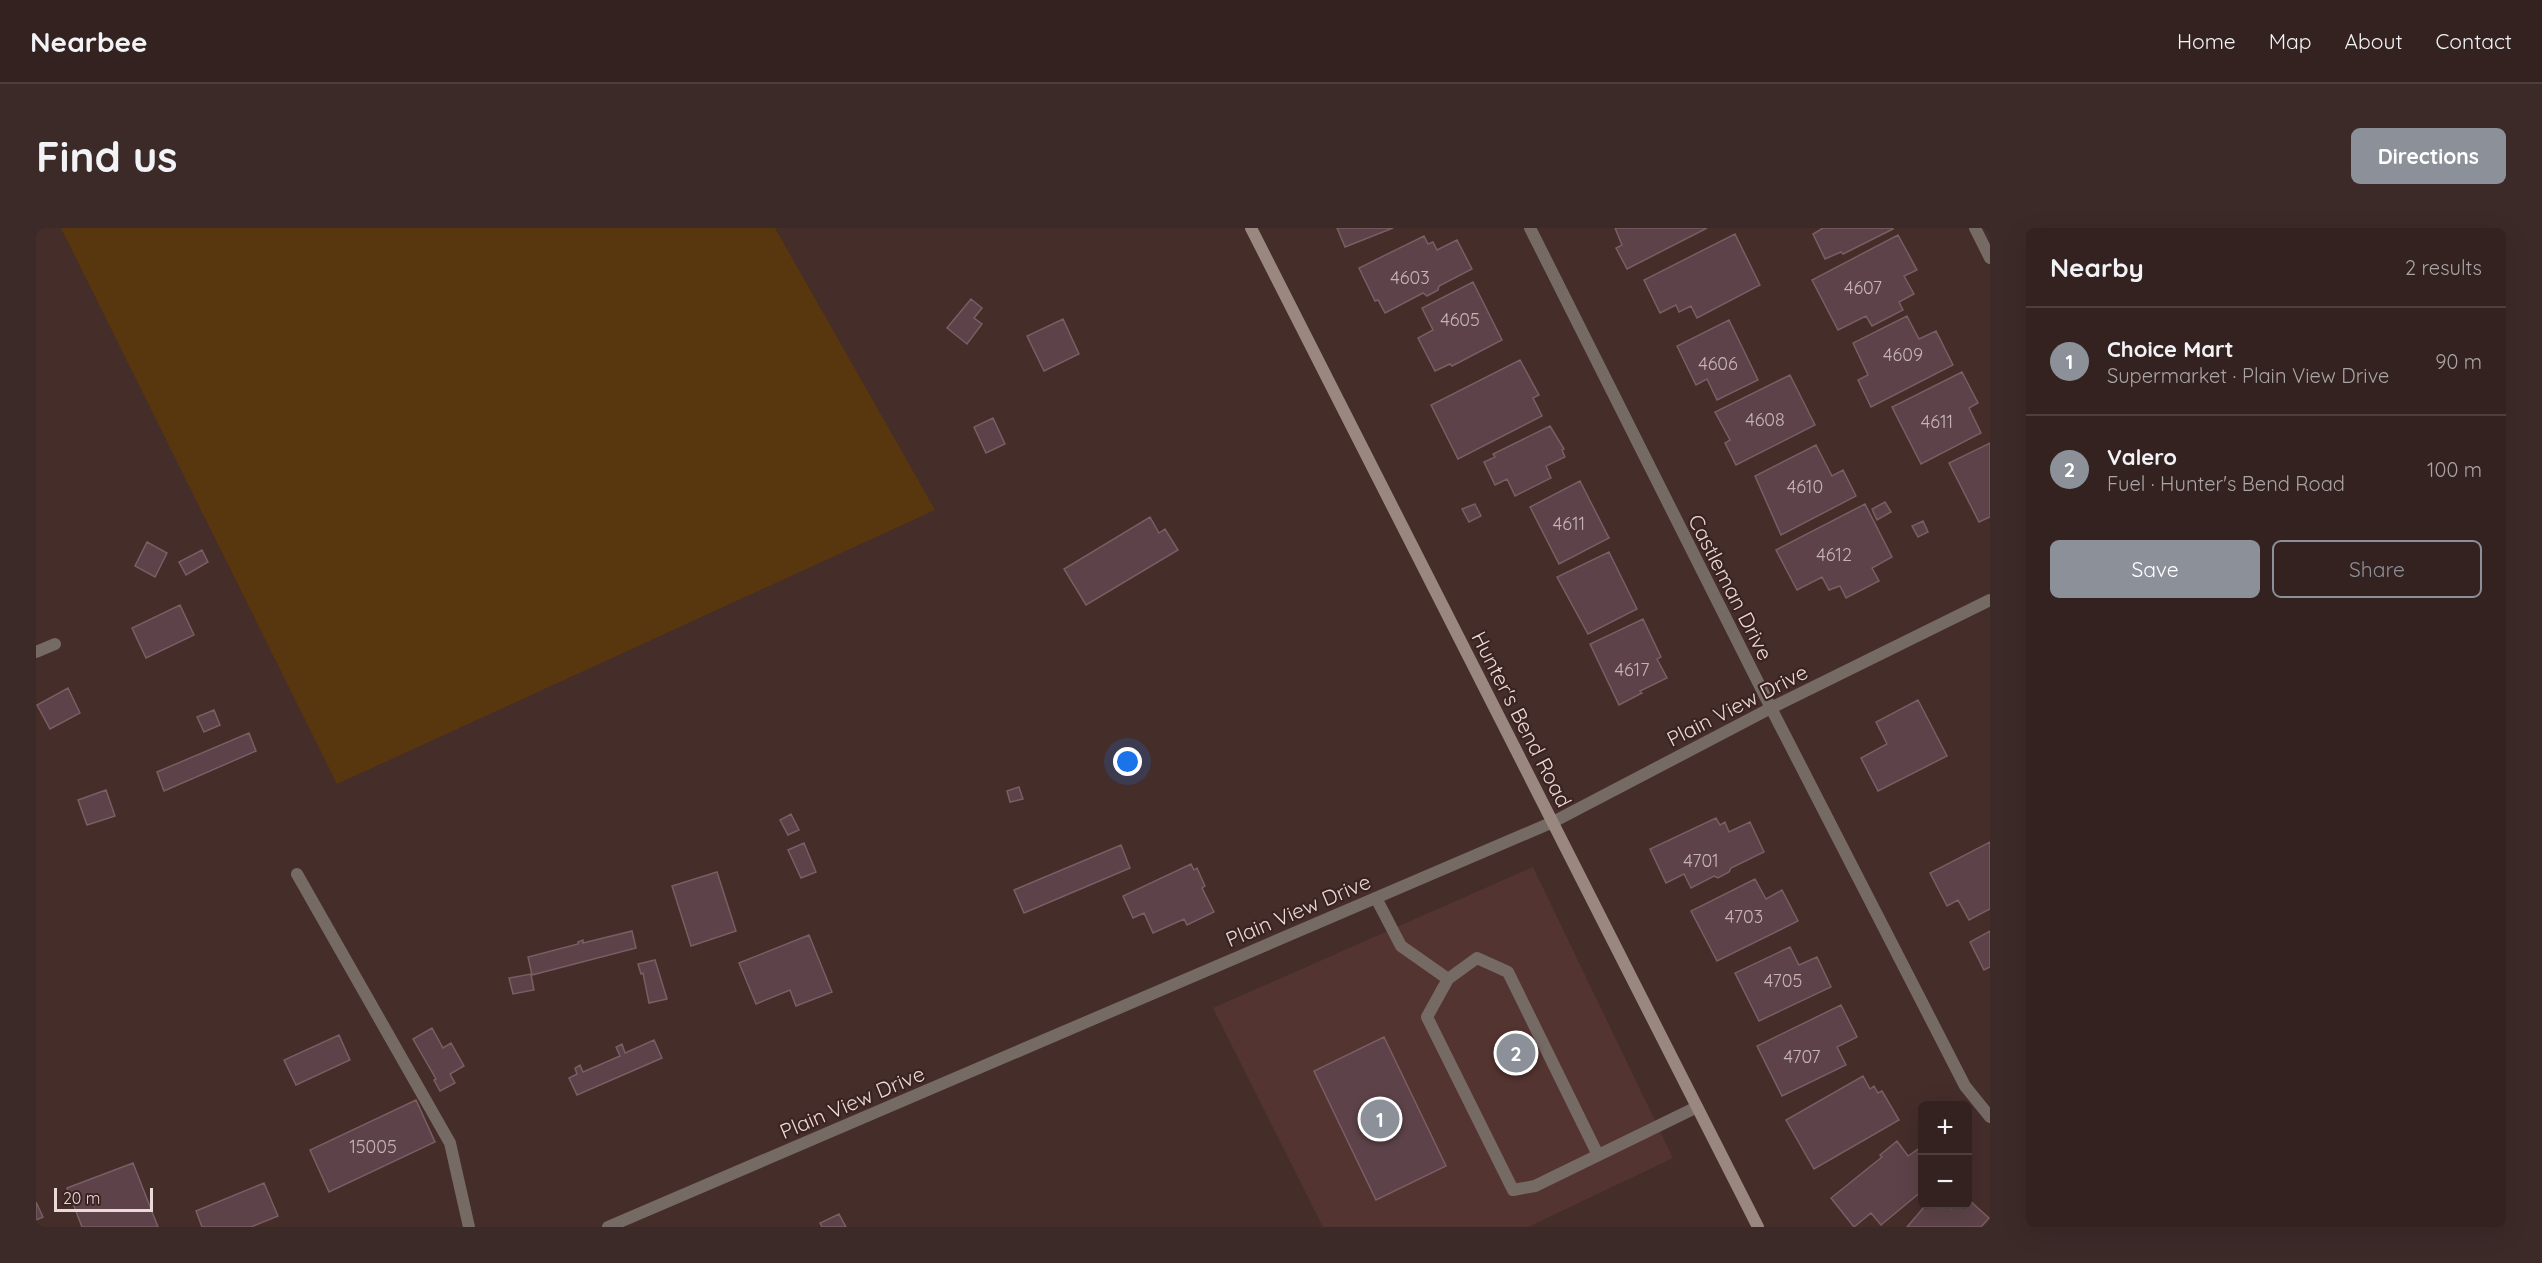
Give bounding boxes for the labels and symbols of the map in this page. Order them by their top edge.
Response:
house number: 4603 [1390,266,1430,289]
house number: 4607 [1844,276,1882,299]
house number: 4605 [1440,308,1480,331]
house number: 4609 [1883,343,1923,366]
house number: 4606 [1698,352,1738,375]
house number: 4608 [1745,408,1785,431]
house number: 4611 [1921,410,1953,433]
house number: 4610 [1787,475,1823,498]
street label: Castleman Drive [1683,510,1779,664]
house number: 4611 [1553,512,1585,535]
house number: 4612 [1816,543,1852,566]
street label: Hunter's Bend Road [1466,627,1578,811]
house number: 4617 [1615,658,1649,681]
street label: Plain View Drive [1662,658,1812,752]
your location [1113,747,1142,776]
house number: 4701 [1683,849,1719,872]
street label: Plain View Drive [1222,868,1374,952]
house number: 4703 [1725,905,1763,928]
house number: 4705 [1764,969,1802,992]
pin: 2 [1496,1030,1536,1076]
house number: 4707 [1783,1045,1821,1068]
street label: Plain View Drive [776,1060,928,1144]
pin: 1 [1360,1096,1400,1142]
house number: 15005 [349,1135,397,1158]
scale bar [54,1185,153,1212]

